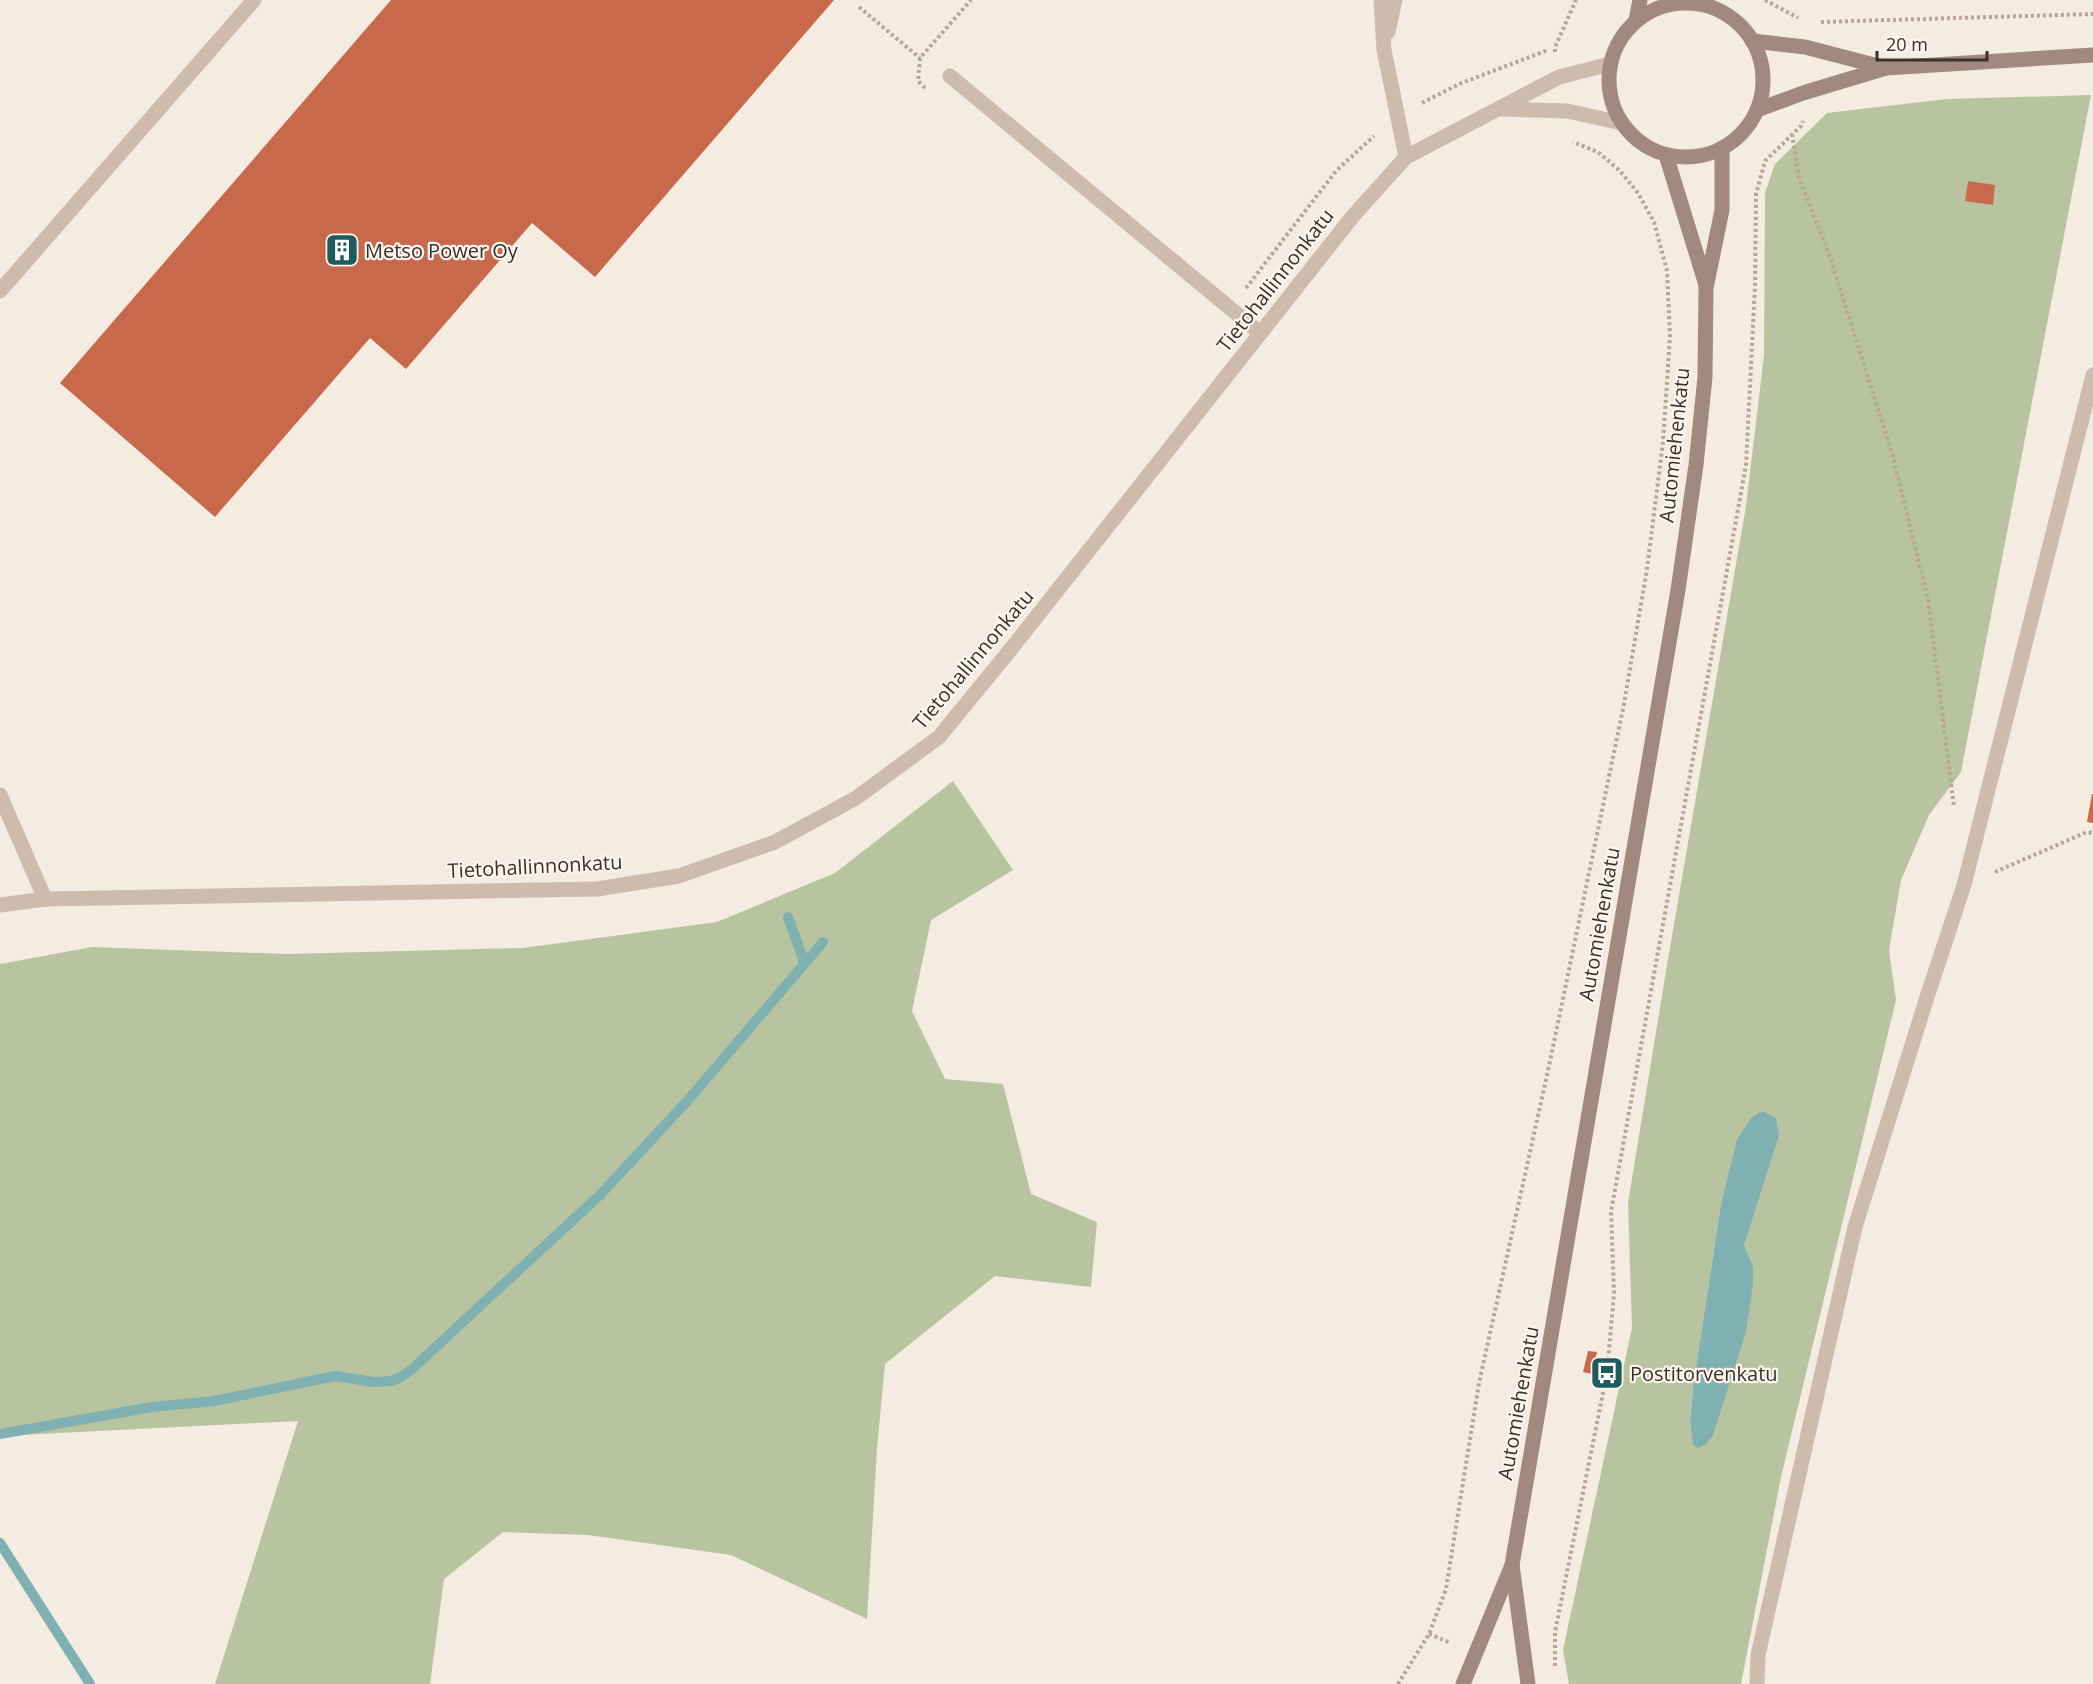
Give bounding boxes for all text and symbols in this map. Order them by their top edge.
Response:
scale bar [1877,24,1986,62]
text: 20 m [1886,32,1928,56]
street label: Tietohallinnonkatu [1211,203,1339,357]
building icon: Metso Power Oy [324,232,360,268]
place label: Metso Power Oy [365,237,519,264]
street label: Automiehenkatu [1652,366,1696,524]
street label: Tietohallinnonkatu [906,583,1040,735]
street label: Automiehenkatu [1572,845,1626,1003]
street label: Tietohallinnonkatu [447,848,623,884]
street label: Automiehenkatu [1491,1324,1545,1482]
bus stop icon: Postitorvenkatu [1589,1355,1625,1391]
place label: Postitorvenkatu [1630,1360,1778,1387]

